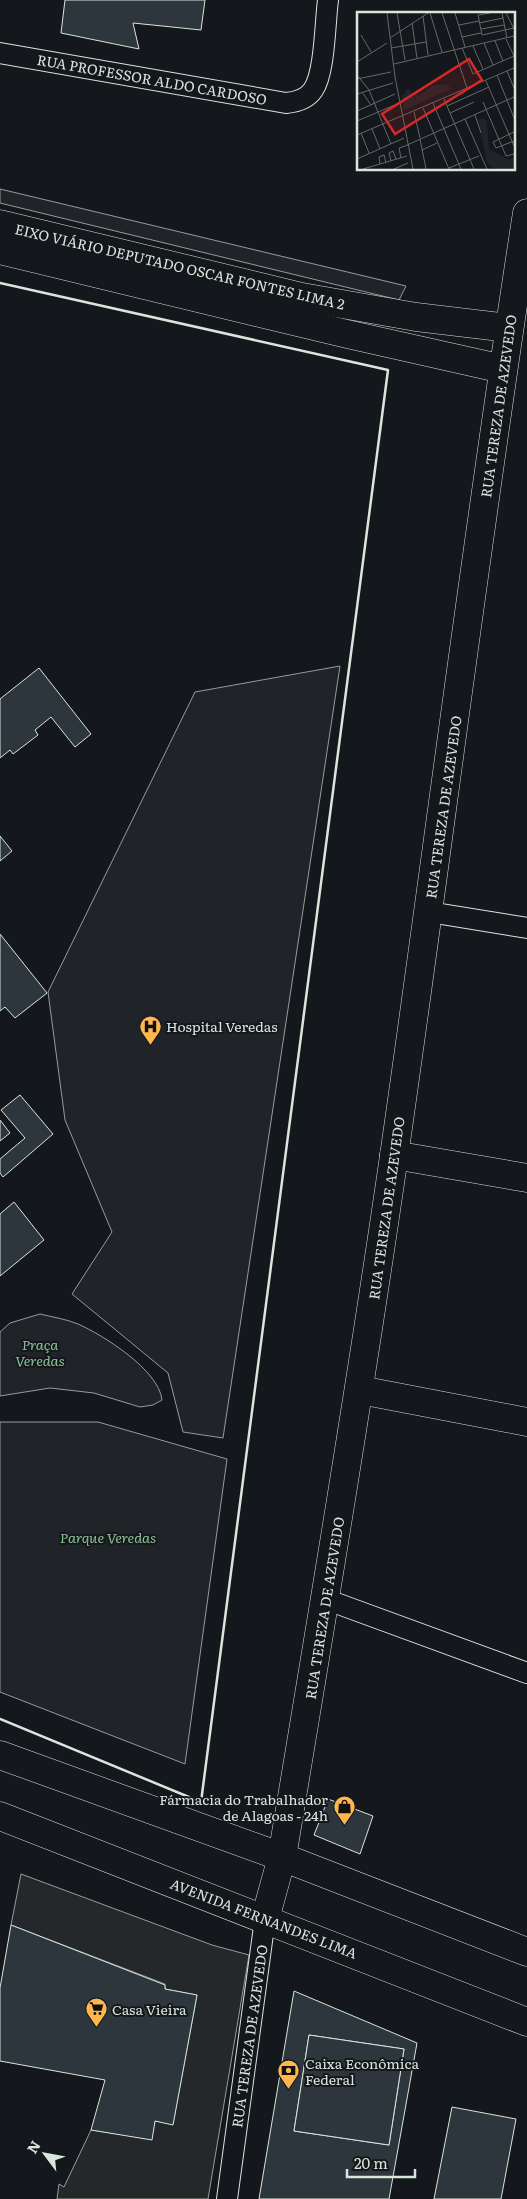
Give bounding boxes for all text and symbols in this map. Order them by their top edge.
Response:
inset map [357,12,514,170]
street label: RUA PROFESSOR ALDO CARDOSO [36,49,268,109]
street label: EIXO VIÁRIO DEPUTADO OSCAR FONTES LIMA 2 [13,218,347,314]
street label: RUA TEREZA DE AZEVEDO [475,313,521,499]
street label: RUA TEREZA DE AZEVEDO [420,714,466,900]
hospital icon: Hospital Veredas [138,1014,162,1045]
place label: Hospital Veredas [166,1016,278,1036]
street label: RUA TEREZA DE AZEVEDO [363,1115,409,1301]
park label: Praça Veredas [15,1334,65,1370]
street label: RUA TEREZA DE AZEVEDO [300,1515,348,1701]
park label: Parque Veredas [60,1527,156,1547]
place label: Fármacia do Trabalhador de Alagoas - 24h [159,1789,328,1825]
shop icon: Fármacia do Trabalhador de Alagoas - 24h [332,1795,356,1826]
street label: AVENIDA FERNANDES LIMA [168,1873,361,1963]
street label: RUA TEREZA DE AZEVEDO [226,1943,272,2129]
supermarket icon: Casa Vieira [84,1997,108,2028]
place label: Casa Vieira [112,1999,187,2019]
place label: Caixa Econômica Federal [305,2053,420,2089]
bank icon: Caixa Econômica Federal [277,2059,301,2090]
north arrow [20,2129,70,2179]
text: N [22,2136,45,2157]
scale bar [347,2146,414,2178]
text: 20 m [354,2151,388,2174]

